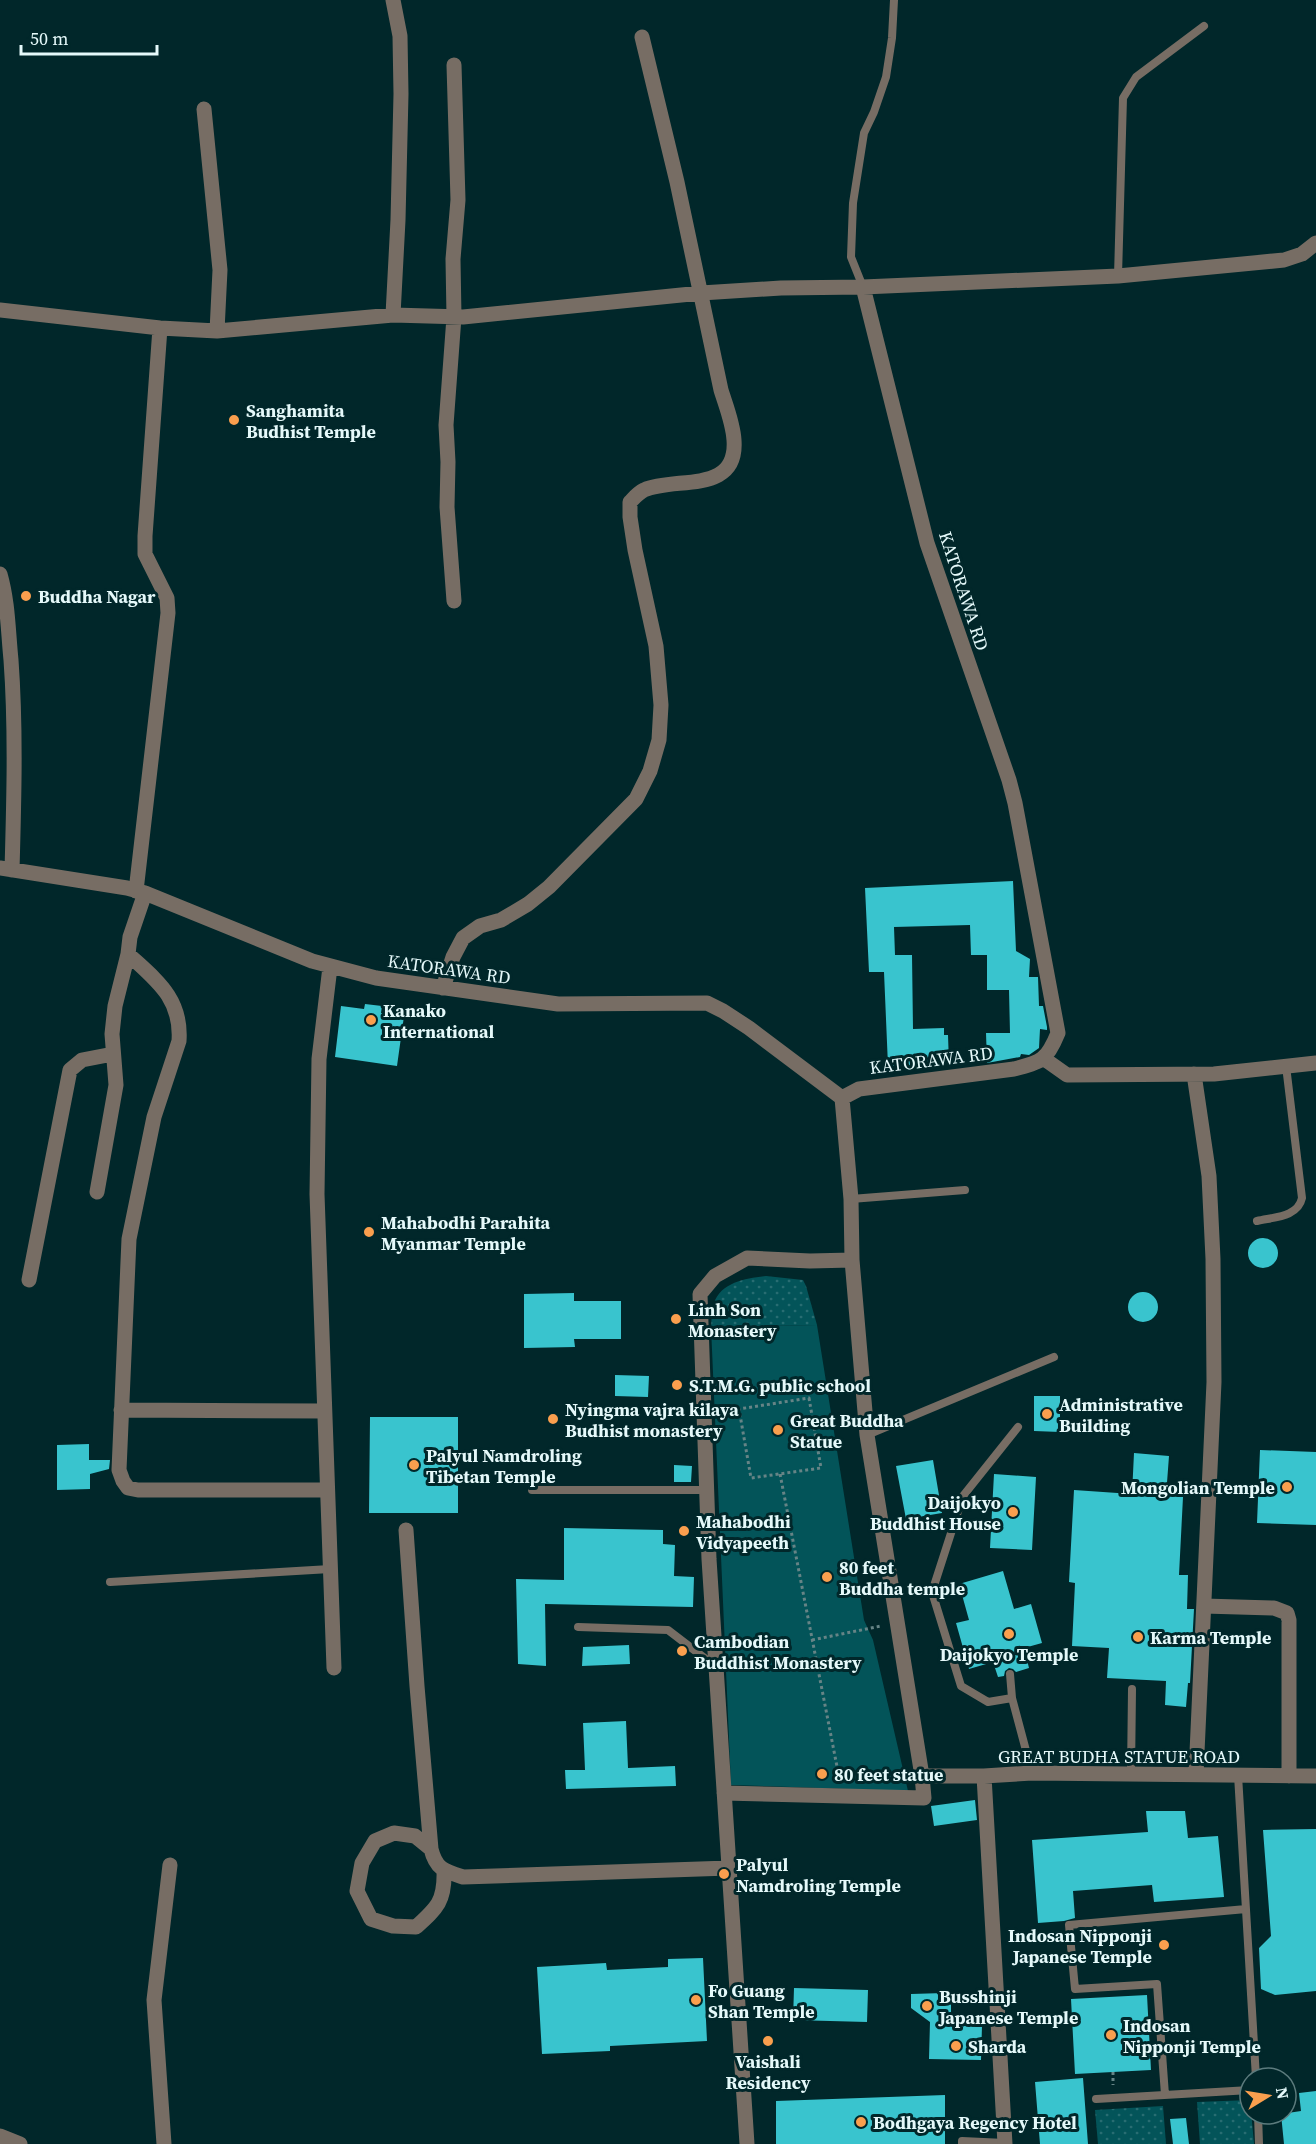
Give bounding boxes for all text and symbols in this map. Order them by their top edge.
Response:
scale bar [21,18,158,56]
text: 50 m [30,26,68,51]
place label: Sanghamita Budhist Temple [246,398,376,444]
marker: Sanghamita Budhist Temple [227,413,241,427]
street label: KATORAWA RD [933,528,995,654]
place label: Buddha Nagar [38,584,156,609]
marker: Buddha Nagar [19,589,33,603]
street label: KATORAWA RD [386,948,512,990]
place label: Kanako International [383,998,494,1044]
marker: Kanako International [364,1013,378,1027]
street label: KATORAWA RD [868,1040,994,1080]
place label: Mahabodhi Parahita Myanmar Temple [381,1210,551,1256]
marker: Mahabodhi Parahita Myanmar Temple [362,1225,376,1239]
place label: Linh Son Monastery [688,1297,777,1343]
marker: Linh Son Monastery [669,1312,683,1326]
place label: S.T.M.G. public school [689,1373,871,1398]
marker: S.T.M.G. public school [670,1378,684,1392]
place label: Administrative Building [1059,1392,1183,1438]
place label: Nyingma vajra kilaya Budhist monastery [565,1397,739,1443]
marker: Administrative Building [1040,1407,1054,1421]
place label: Great Buddha Statue [790,1408,904,1454]
marker: Nyingma vajra kilaya Budhist monastery [546,1412,560,1426]
marker: Great Buddha Statue [771,1423,785,1437]
place label: Palyul Namdroling Tibetan Temple [426,1443,582,1489]
marker: Palyul Namdroling Tibetan Temple [407,1458,421,1472]
place label: Mongolian Temple [1121,1475,1275,1500]
marker: Mongolian Temple [1280,1480,1294,1494]
place label: Daijokyo Buddhist House [870,1490,1001,1536]
marker: Daijokyo Buddhist House [1006,1505,1020,1519]
place label: Mahabodhi Vidyapeeth [696,1509,791,1555]
marker: Mahabodhi Vidyapeeth [677,1524,691,1538]
place label: 80 feet Buddha temple [839,1555,965,1601]
marker: 80 feet Buddha temple [820,1570,834,1584]
place label: Karma Temple [1150,1625,1271,1650]
marker: Daijokyo Temple [1002,1627,1016,1641]
place label: Cambodian Buddhist Monastery [694,1629,862,1675]
marker: Karma Temple [1131,1630,1145,1644]
place label: Daijokyo Temple [940,1642,1078,1667]
marker: Cambodian Buddhist Monastery [675,1644,689,1658]
street label: GREAT BUDHA STATUE ROAD [998,1744,1240,1769]
place label: 80 feet statue [834,1762,944,1787]
marker: 80 feet statue [815,1767,829,1781]
place label: Palyul Namdroling Temple [736,1852,901,1898]
marker: Palyul Namdroling Temple [717,1867,731,1881]
place label: Indosan Nipponji Japanese Temple [1008,1923,1152,1969]
marker: Indosan Nipponji Japanese Temple [1157,1938,1171,1952]
place label: Fo Guang Shan Temple [708,1978,815,2024]
place label: Busshinji Japanese Temple [938,1984,1078,2030]
marker: Fo Guang Shan Temple [689,1993,703,2007]
marker: Busshinji Japanese Temple [920,1999,934,2013]
place label: Indosan Nipponji Temple [1123,2013,1261,2059]
marker: Indosan Nipponji Temple [1104,2028,1118,2042]
marker: Vaishali Residency [761,2034,775,2048]
place label: Sharda [968,2034,1027,2059]
marker: Sharda [949,2039,963,2053]
place label: Vaishali Residency [725,2049,811,2095]
north arrow [1238,2066,1298,2126]
text: N [1271,2085,1295,2101]
place label: Bodhgaya Regency Hotel [873,2110,1077,2135]
marker: Bodhgaya Regency Hotel [854,2115,868,2129]

